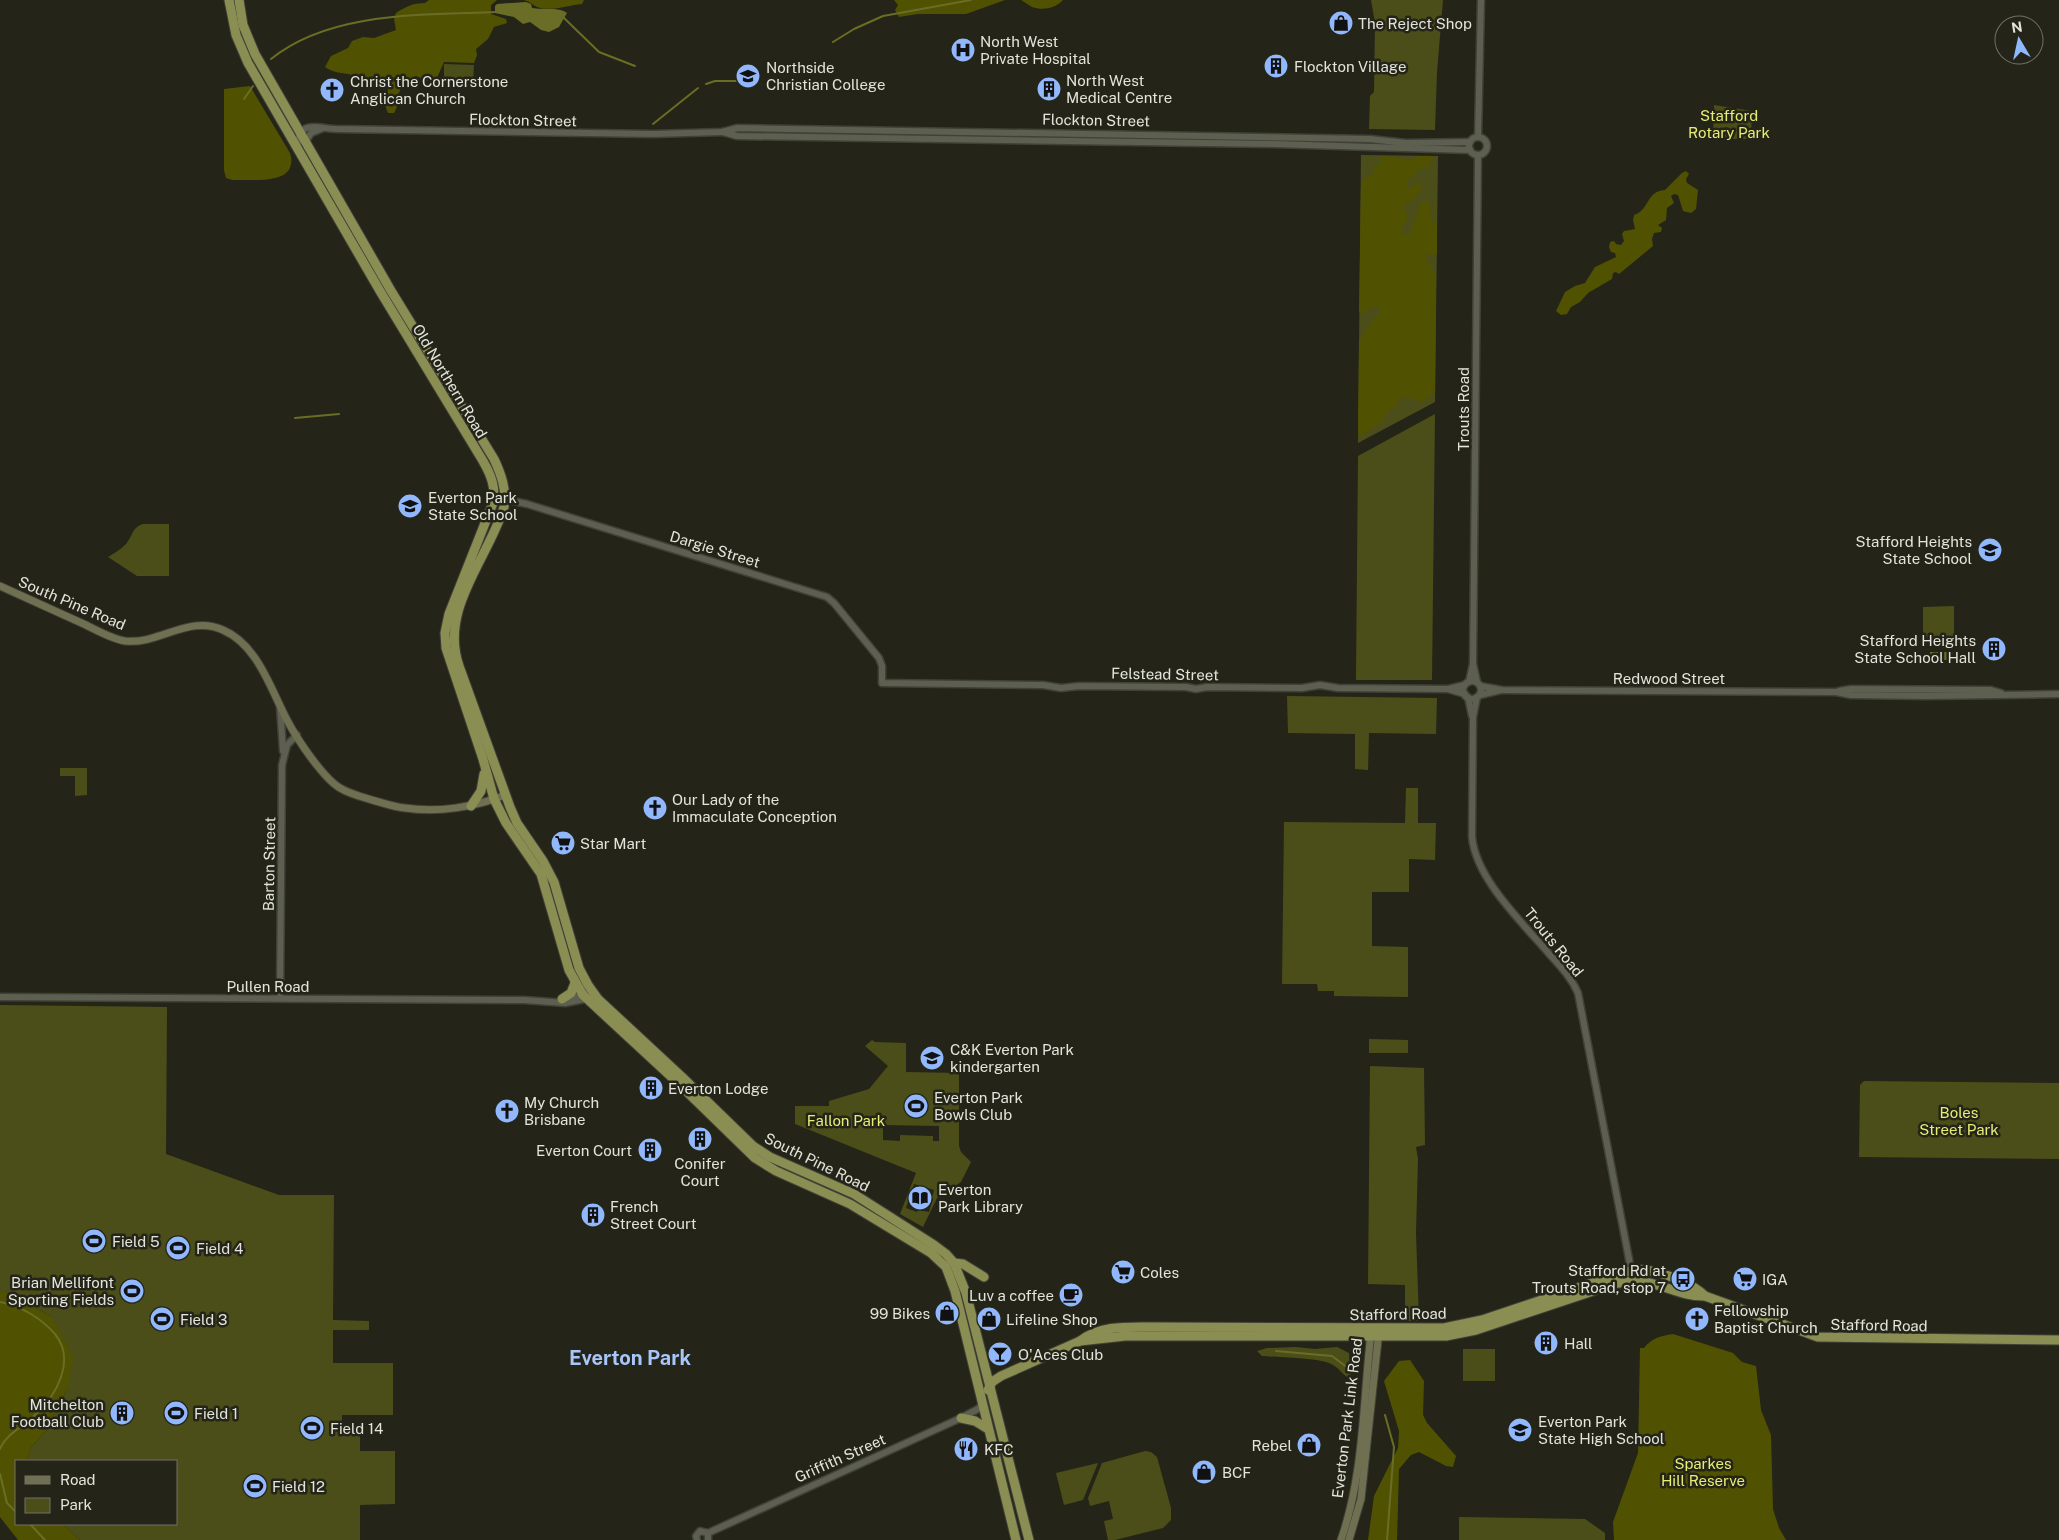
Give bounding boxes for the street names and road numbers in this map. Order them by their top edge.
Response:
street label: Flockton Street [469,111,577,129]
street label: Flockton Street [1042,111,1150,129]
street label: Old Northern Road [409,321,491,441]
street label: Trouts Road [1455,367,1472,451]
street label: Dargie Street [668,527,762,571]
street label: South Pine Road [16,573,128,633]
street label: Felstead Street [1111,665,1219,683]
street label: Redwood Street [1613,670,1725,687]
street label: Barton Street [260,817,278,911]
street label: Trouts Road [1521,904,1587,980]
street label: Pullen Road [226,978,310,995]
street label: South Pine Road [762,1129,872,1195]
street label: Stafford Road [1349,1305,1447,1323]
street label: Stafford Road [1830,1316,1928,1334]
street label: Everton Park Link Road [1329,1337,1365,1499]
street label: Griffith Street [792,1430,888,1486]

